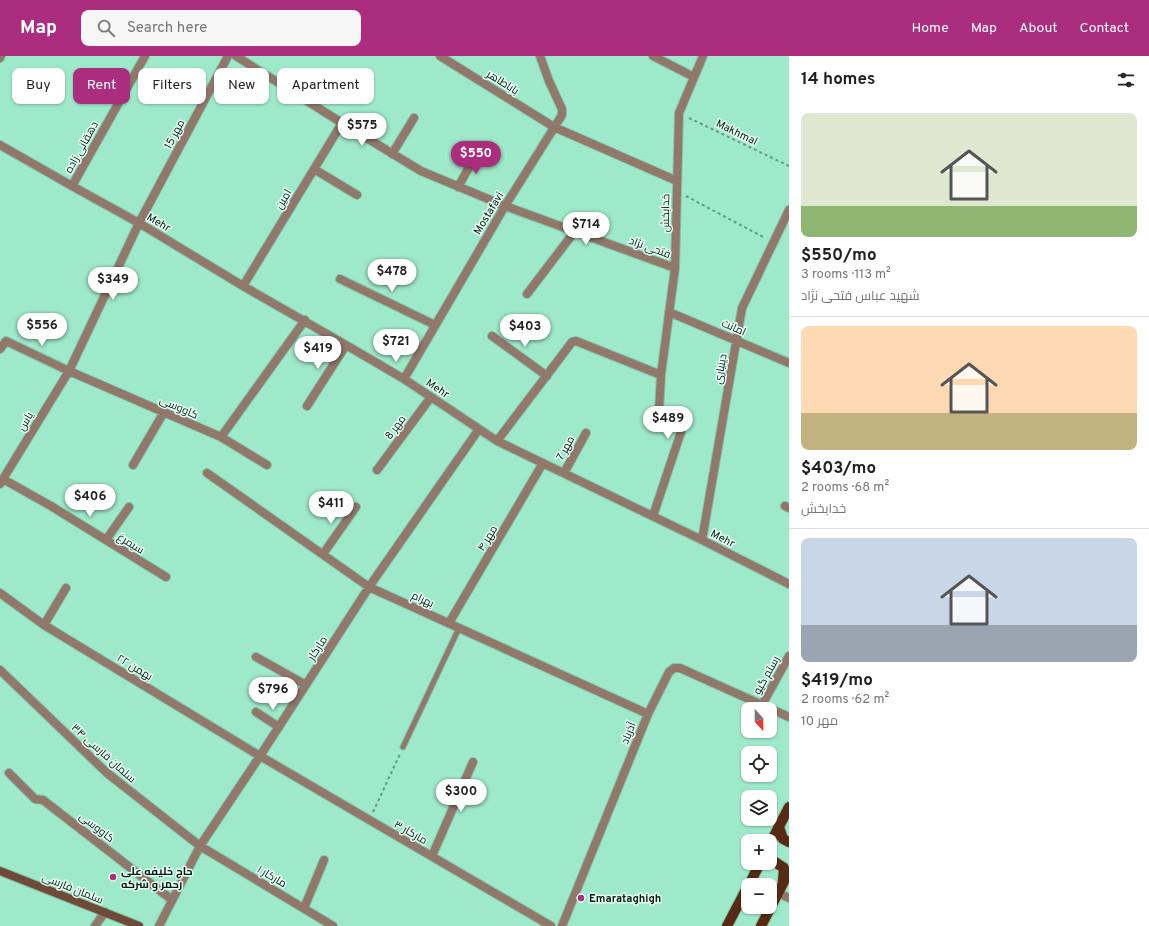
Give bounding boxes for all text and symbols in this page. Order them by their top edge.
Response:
search box [81,10,361,46]
text: Map [20,16,57,40]
icon: search [95,17,117,39]
text: Search here [127,19,207,38]
text: Home [912,20,949,37]
text: Map [971,20,997,37]
text: About [1019,20,1058,37]
text: Contact [1080,20,1129,37]
street label: باباطاهر [483,67,521,98]
chip: Buy [12,68,65,104]
chip: Rent [73,68,130,104]
chip: Filters [138,68,206,104]
chip: New [214,68,269,104]
chip: Apartment [277,68,374,104]
text: 14 homes [801,69,875,91]
icon: filters [1115,69,1137,91]
pin: $575 [338,113,386,147]
street label: مهر 15 [161,117,188,152]
street label: Makhmal [713,117,760,149]
text: $575 [347,118,377,134]
street label: دهقانی زاده [62,119,102,176]
icon: home [933,139,1005,211]
pin: $550 [452,141,500,175]
text: $550 [460,146,492,162]
street label: امین [272,187,295,212]
street label: Mostafavi [471,190,507,238]
street label: خدابخش [659,194,673,232]
street label: Mehr [144,210,174,236]
pin: $714 [562,212,610,246]
text: $714 [572,217,600,233]
street label: فتحی نژاد [627,234,672,262]
text: $550/mo [801,245,877,267]
pin: $478 [368,259,416,293]
text: $478 [377,264,407,280]
pin: $349 [89,267,137,301]
text: 3 rooms · 113 m² [801,267,891,283]
text: $349 [97,272,129,288]
text: شهید عباس فتحی نژاد [801,289,920,305]
pin: $556 [18,313,66,347]
pin: $403 [501,314,549,348]
street label: امانت [719,317,748,339]
text: $556 [26,318,58,334]
text: $403 [509,319,541,335]
pin: $721 [372,329,420,363]
text: $721 [382,334,410,350]
pin: $419 [294,336,342,370]
text: $419 [303,341,333,357]
icon: home [933,352,1005,424]
street label: دینیاری [711,353,731,386]
street label: Mehr [423,376,452,402]
street label: کاووسی [157,393,200,423]
pin: $489 [644,406,692,440]
street label: یاس [15,410,37,433]
text: $489 [652,411,684,427]
street label: مهر 8 [382,413,409,443]
street label: مهر 7 [553,434,578,463]
text: $403/mo [801,458,876,480]
text: 2 rooms · 68 m² [801,480,889,496]
pin: $406 [66,484,114,518]
text: $406 [74,489,106,505]
pin: $411 [307,491,355,525]
text: $411 [318,496,344,512]
text: خدابخش [801,502,846,518]
street label: مهر ۴ [475,523,501,554]
street label: Mehr [708,527,738,551]
street label: سیمرغ [114,530,147,558]
icon: home [933,564,1005,636]
street label: بهرام [409,589,436,611]
street label: مارکار [304,634,331,664]
street label: ۲۲ بهمن [114,652,155,684]
street label: رستم گیو [751,654,783,697]
text: $419/mo [801,670,873,692]
pin: $796 [249,677,297,711]
text: $796 [258,682,288,698]
text: 2 rooms · 62 m² [801,692,889,708]
north arrow [741,702,777,738]
map controls [741,702,777,914]
text: مهر 10 [801,714,838,730]
street label: آذرباد [618,720,640,747]
street label: سلمان فارسی ۳۴ [68,721,138,786]
button: locate [741,746,777,782]
pin: $300 [437,779,485,813]
text: $300 [445,784,477,800]
button: layers [741,790,777,826]
street label: کاووسی [76,810,117,846]
street label: مارکار ۳ [391,818,430,848]
button: + [741,834,777,870]
street label: مارکار ۱ [254,863,289,891]
place label: حاج خلیفه علی رحمر و شرکه [121,865,193,892]
street label: سلمان فارسی [40,870,105,908]
marker: حاج خلیفه علی رحمر و شرکه [108,872,118,882]
button: − [741,878,777,914]
place label: Emarataghigh [589,892,661,906]
marker: Emarataghigh [576,893,586,903]

